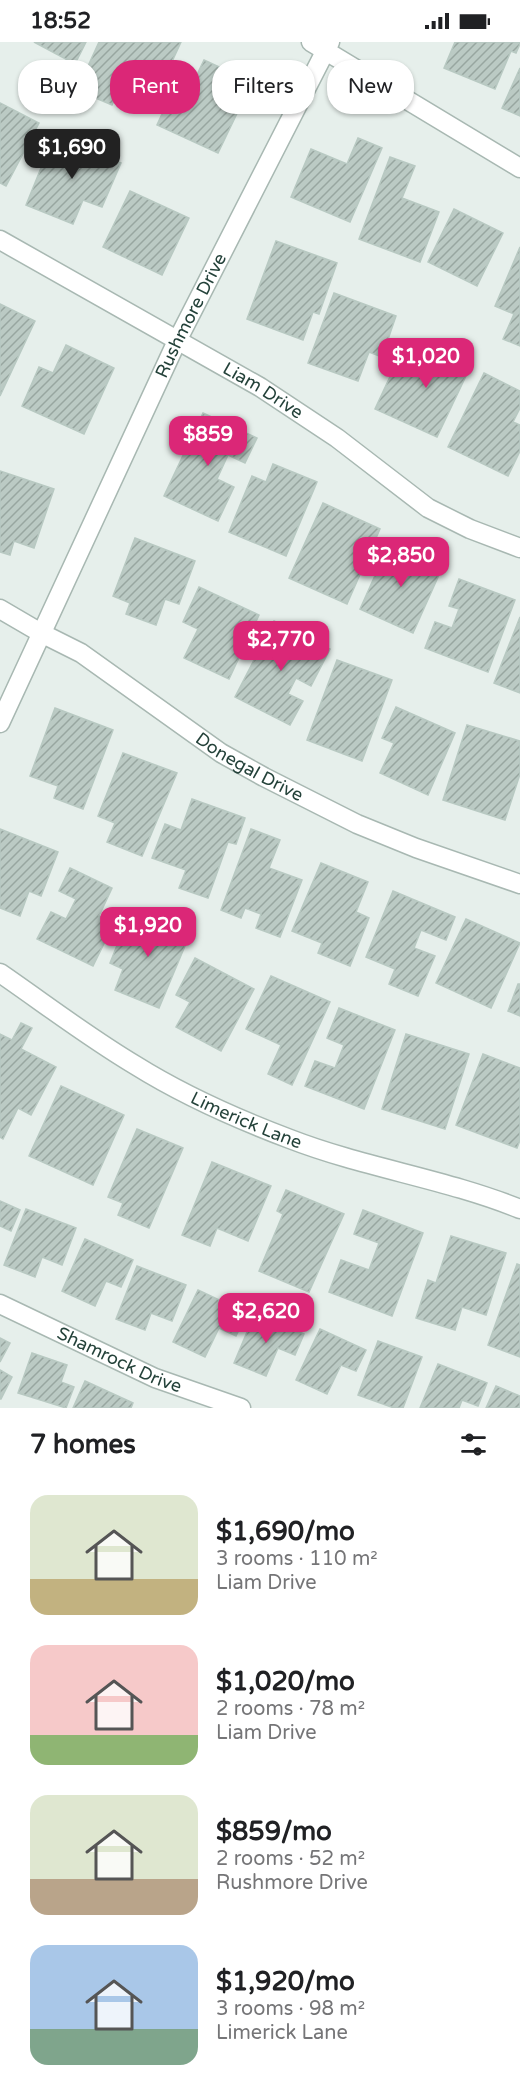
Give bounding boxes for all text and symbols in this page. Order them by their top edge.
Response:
text: 18:52 [30,8,91,34]
chip: Buy [18,60,98,114]
chip: Rent [110,60,200,114]
chip: Filters [212,60,315,114]
chip: New [327,60,414,114]
pin: $1,690 [23,129,121,180]
text: $1,690 [38,136,106,160]
street label: Rushmore Drive [150,249,231,381]
pin: $1,020 [377,338,475,389]
text: $1,020 [392,345,460,369]
street label: Liam Drive [219,357,307,424]
pin: $859 [172,416,244,467]
text: $859 [183,423,233,447]
pin: $2,850 [352,537,450,588]
text: $2,850 [367,544,435,568]
pin: $2,770 [232,621,330,672]
text: $2,770 [247,628,315,652]
street label: Donegal Drive [191,728,307,806]
pin: $1,920 [99,907,197,958]
text: $1,920 [114,914,182,938]
street label: Limerick Lane [187,1087,305,1154]
pin: $2,620 [217,1293,315,1344]
text: $2,620 [232,1300,300,1324]
street label: Shamrock Drive [54,1322,185,1397]
icon: filters [457,1428,490,1461]
text: 7 homes [30,1429,136,1460]
text: $1,690/mo [216,1516,355,1547]
icon: home [78,1519,150,1591]
text: 3 rooms · 110 m² [216,1547,378,1571]
text: Liam Drive [216,1571,317,1595]
text: $1,020/mo [216,1666,355,1697]
icon: home [78,1669,150,1741]
text: 2 rooms · 78 m² [216,1697,365,1721]
text: Liam Drive [216,1721,317,1745]
text: $859/mo [216,1816,332,1847]
icon: home [78,1819,150,1891]
text: 2 rooms · 52 m² [216,1847,365,1871]
text: Rushmore Drive [216,1871,368,1895]
text: $1,920/mo [216,1966,355,1997]
icon: home [78,1969,150,2041]
text: 3 rooms · 98 m² [216,1997,365,2021]
text: Limerick Lane [216,2021,348,2045]

